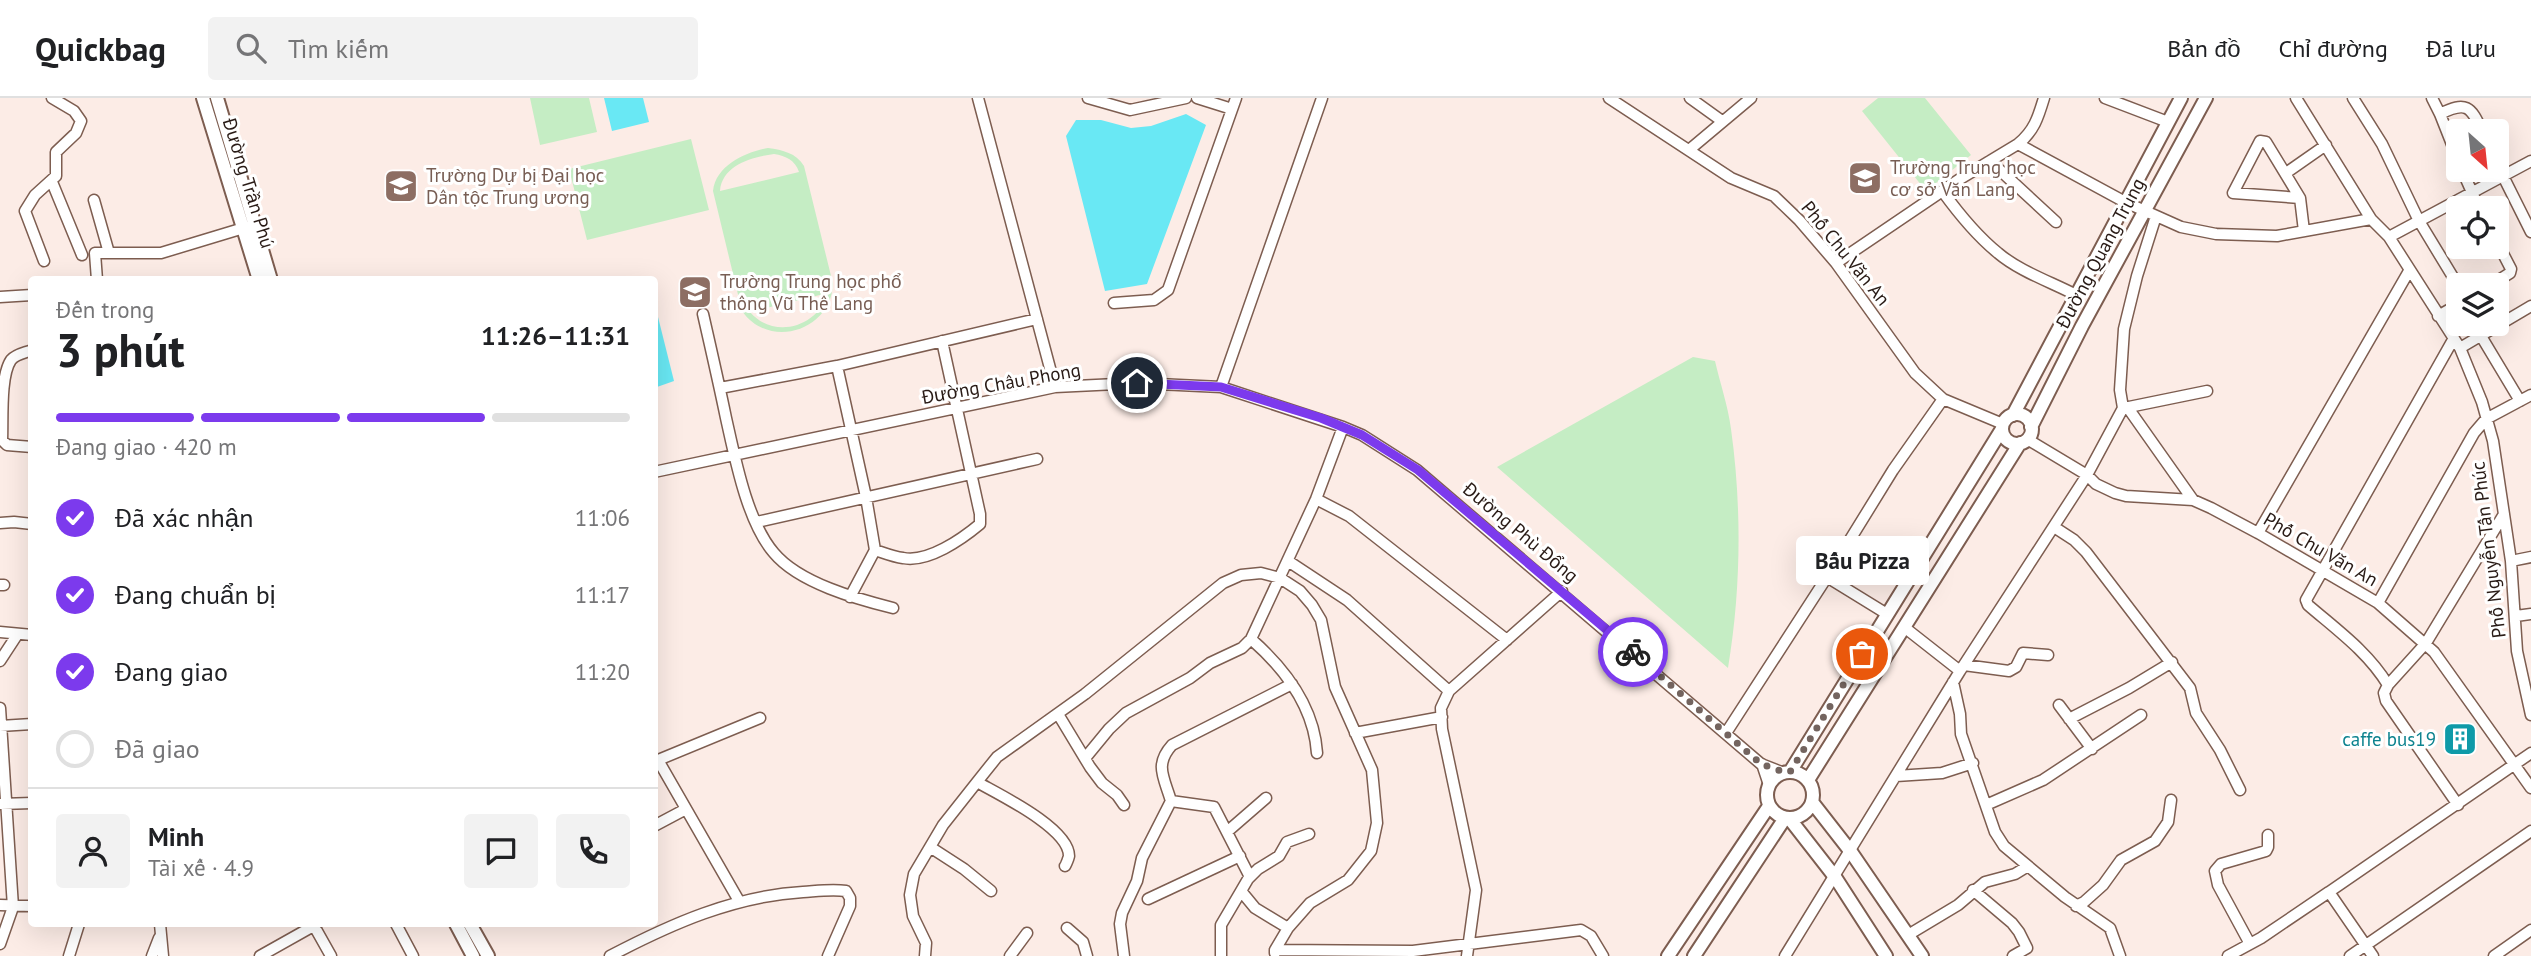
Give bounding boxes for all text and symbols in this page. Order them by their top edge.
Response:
search box [208,17,698,80]
text: Quickbag [35,27,166,70]
icon: search [232,29,270,67]
text: Tìm kiếm [288,32,389,65]
text: Bản đồ [2167,33,2241,64]
text: Chỉ đường [2279,33,2388,64]
text: Đã lưu [2426,33,2496,64]
street label: Đường Trần Phú [217,114,280,251]
north arrow [2446,119,2510,182]
map controls [2446,119,2509,336]
place label: Trường Trung học cơ sở Văn Lang [1890,155,2036,201]
school or university icon: Trường Trung học cơ sở Văn Lang [1846,159,1884,197]
place label: Trường Dự bị Đại học Dân tộc Trung ương [426,163,604,209]
school or university icon: Trường Dự bị Đại học Dân tộc Trung ương [382,167,420,205]
street label: Đường Quang Trung [2050,174,2150,333]
street label: Phố Chu Văn An [1796,196,1896,310]
button: locate [2446,196,2509,259]
place label: Trường Trung học phổ thông Vũ Thê Lang [720,269,902,315]
school or university icon: Trường Trung học phổ thông Vũ Thê Lang [676,273,714,311]
button: layers [2446,273,2509,336]
text: Đến trong [56,295,154,324]
text: 11:26–11:31 [481,319,630,352]
text: 3 phút [56,320,184,380]
pin [1107,353,1167,413]
street label: Đường Châu Phong [919,357,1082,409]
icon: home [1118,364,1156,402]
text: Đang giao · 420 m [56,432,237,461]
street label: Phố Nguyễn Tấn Phúc [2465,460,2511,640]
street label: Đường Phù Đổng [1458,476,1584,587]
icon: check [56,499,94,537]
text: Đã xác nhận [115,501,253,534]
text: 11:06 [575,503,630,532]
street label: Phố Chu Văn An [2260,507,2382,591]
callout: Bấu Pizza [1796,535,1928,584]
text: Bấu Pizza [1815,546,1910,575]
icon: check [56,576,94,614]
text: Đang chuẩn bị [115,578,276,611]
text: 11:17 [575,580,630,609]
courier [1598,617,1668,687]
pin [1832,624,1892,684]
icon: bike [1614,633,1652,671]
icon: bag [1843,635,1881,673]
icon: check [56,653,94,691]
text: Đang giao [115,655,228,688]
text: 11:20 [575,657,630,686]
building icon: caffe bus19 [2441,720,2479,758]
place label: caffe bus19 [2342,727,2436,751]
text: Đã giao [115,732,200,765]
button: person [56,814,130,888]
button: chat [464,814,538,888]
button: phone [556,814,630,888]
text: Minh [148,820,204,853]
text: Tài xế · 4.9 [148,853,254,882]

